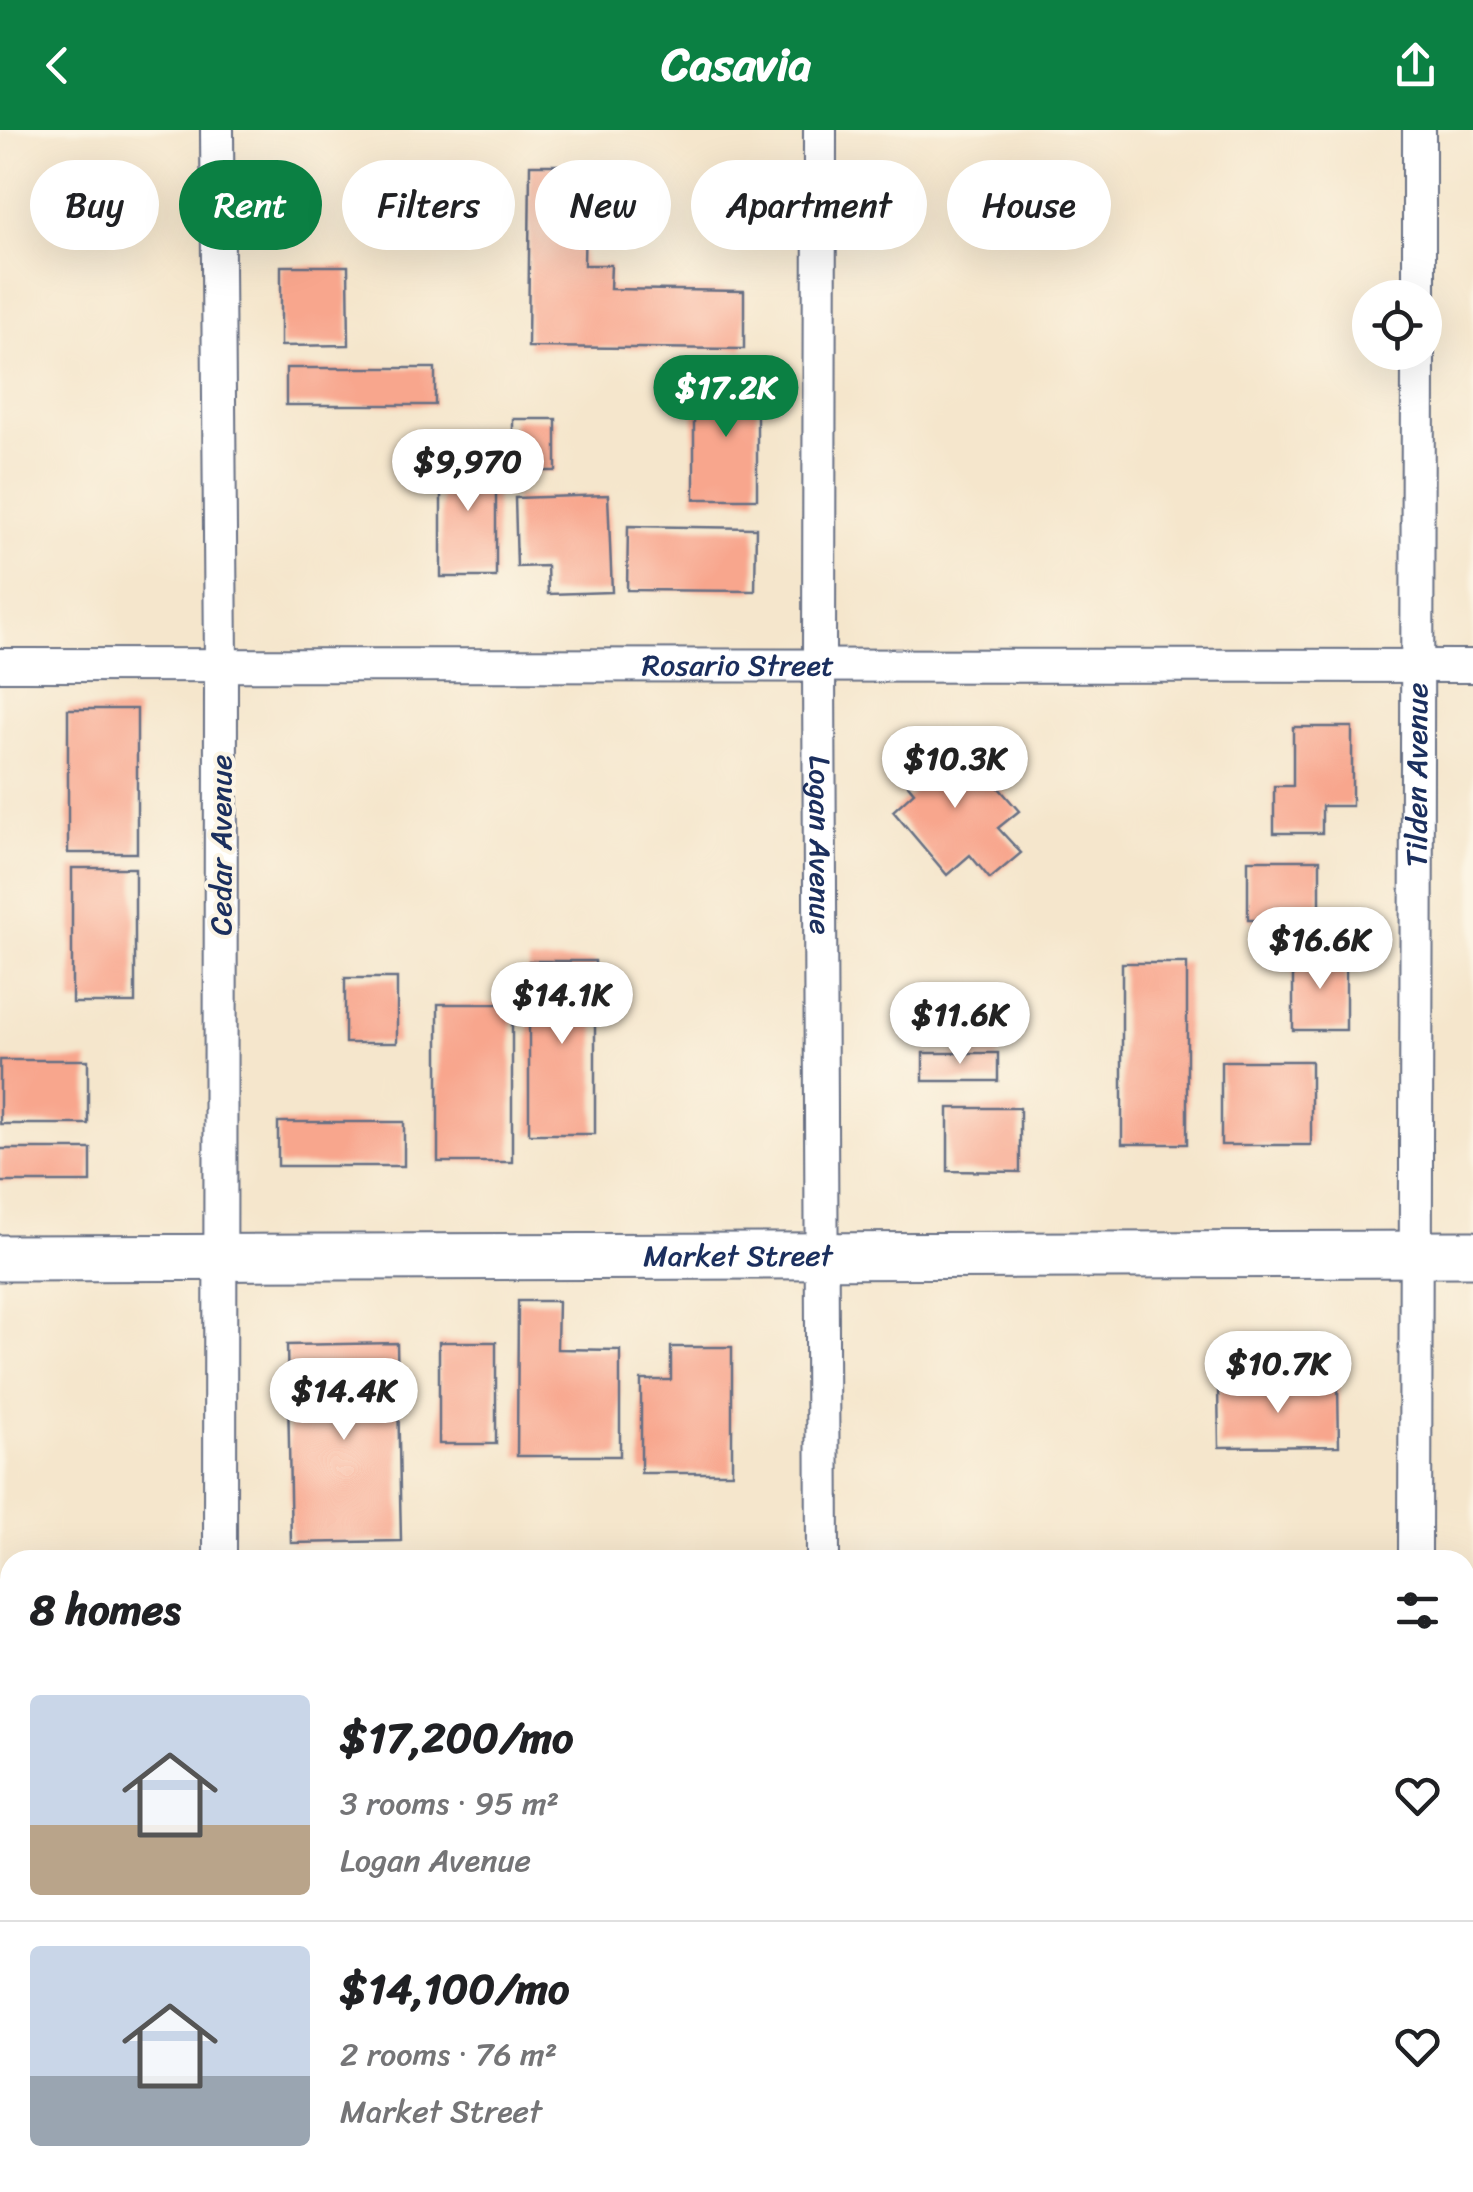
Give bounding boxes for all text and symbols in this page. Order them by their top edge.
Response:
text: Casavia [662,25,811,105]
icon: back [30,38,85,93]
icon: share [1388,38,1443,93]
chip: Buy [30,160,159,250]
chip: Rent [179,160,322,250]
chip: Filters [342,160,515,250]
chip: New [535,160,671,250]
chip: Apartment [691,160,927,250]
chip: House [947,160,1111,250]
map controls [1352,280,1442,370]
button: locate [1352,280,1442,370]
pin: $17.2K [645,355,807,440]
text: $17.2K [675,359,777,416]
pin: $9,970 [387,429,549,514]
text: $9,970 [414,433,522,490]
street label: Rosario Street [642,638,834,693]
street label: Tilden Avenue [1390,683,1444,867]
pin: $10.3K [874,726,1036,811]
text: $10.3K [904,730,1006,787]
street label: Cedar Avenue [194,755,248,935]
street label: Logan Avenue [792,755,847,935]
pin: $16.6K [1239,907,1401,992]
text: $16.6K [1270,911,1370,968]
pin: $14.1K [481,962,643,1047]
text: $14.1K [513,966,611,1023]
pin: $11.6K [879,982,1041,1067]
text: $11.6K [912,986,1008,1043]
street label: Market Street [643,1229,835,1283]
pin: $10.7K [1197,1331,1359,1416]
text: $10.7K [1227,1335,1329,1392]
pin: $14.4K [263,1358,425,1443]
text: $14.4K [292,1362,396,1419]
text: 8 homes [30,1573,181,1647]
icon: filters [1390,1583,1445,1638]
text: $17,200/mo [340,1701,573,1775]
icon: home [110,1735,230,1855]
icon: heart [1390,1768,1445,1823]
text: 3 rooms · 95 m² [340,1775,559,1832]
text: Logan Avenue [340,1832,531,1889]
text: $14,100/mo [340,1952,569,2026]
icon: home [110,1986,230,2106]
icon: heart [1390,2019,1445,2074]
text: 2 rooms · 76 m² [340,2026,557,2083]
text: Market Street [340,2083,542,2140]

